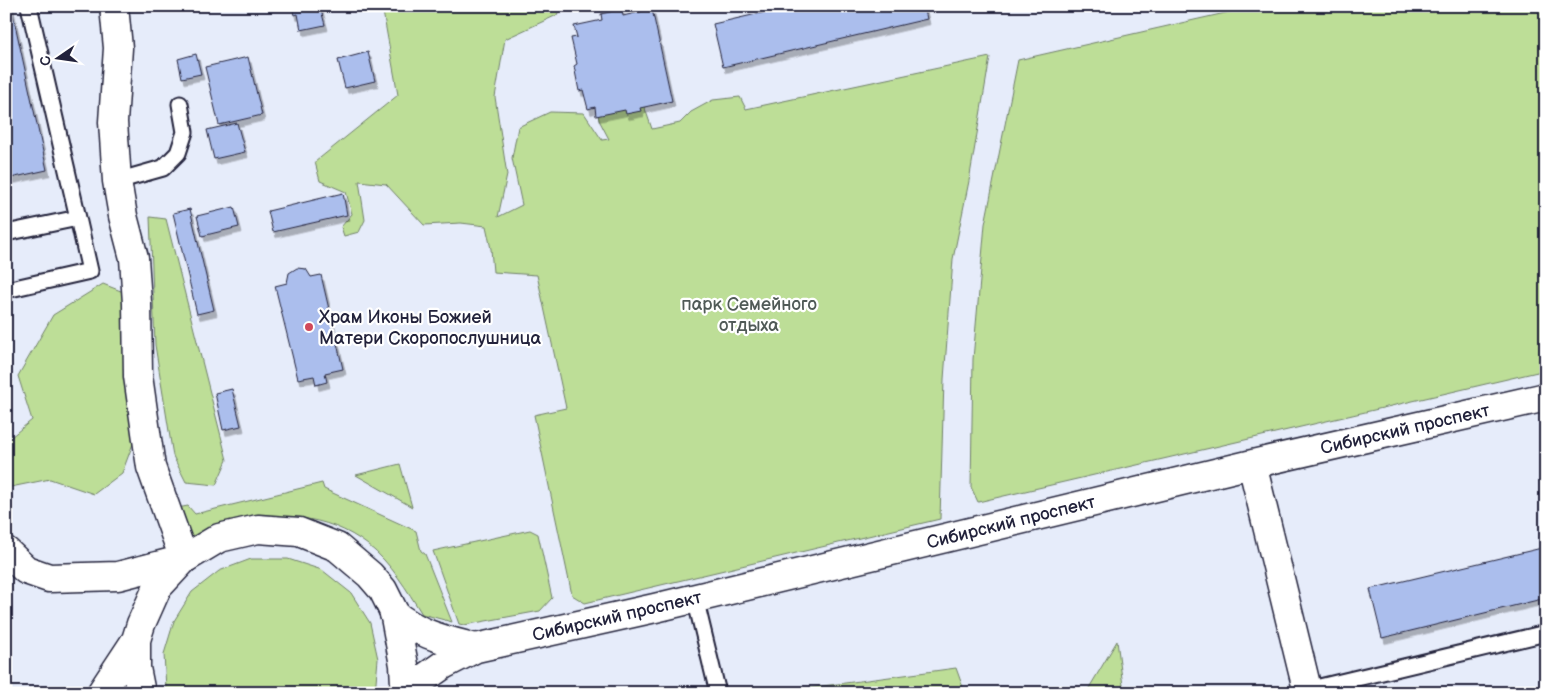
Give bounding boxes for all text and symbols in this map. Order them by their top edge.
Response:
north arrow [32,32,82,82]
text: С [36,54,55,67]
park label: парк Семейного отдыха [681,294,817,336]
place label: Храм Иконы Божией Матери Скоропослушница [319,307,541,349]
marker: Храм Иконы Божией Матери Скоропослушница [303,321,315,333]
street label: Сибирский проспект [1318,400,1492,459]
street label: Сибирский проспект [925,491,1098,554]
street label: Сибирский проспект [530,587,704,646]

